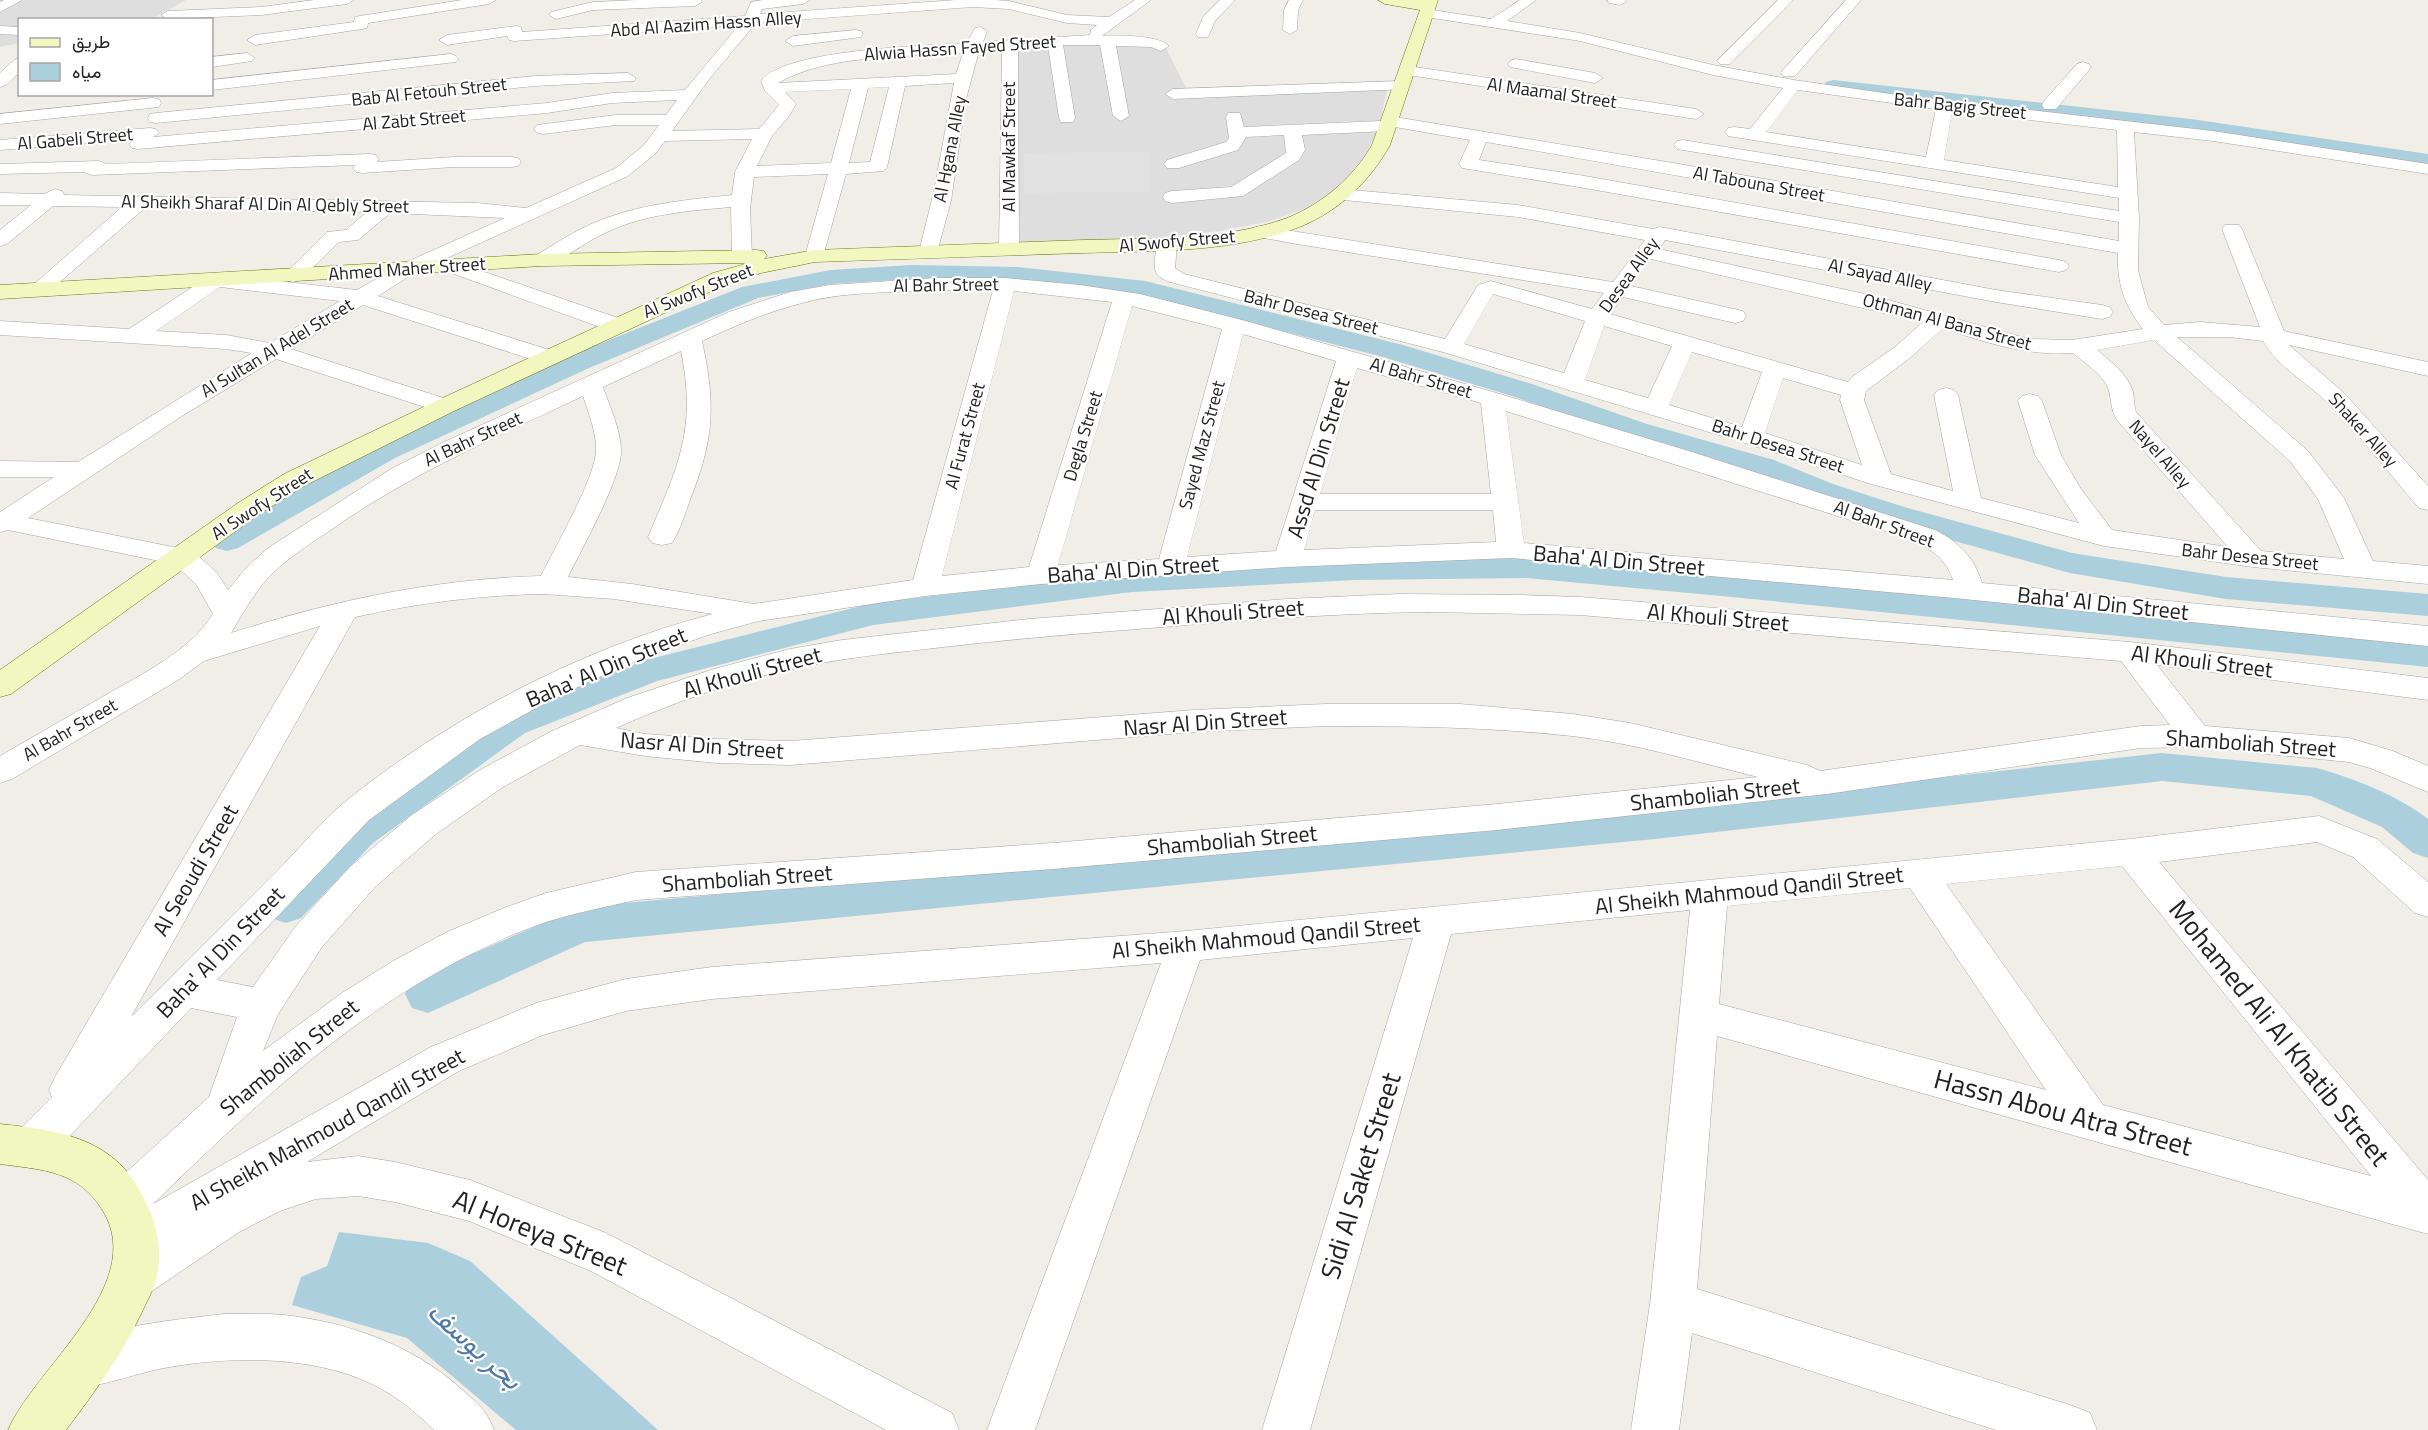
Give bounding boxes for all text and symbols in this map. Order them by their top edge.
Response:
street label: Abd Al Aazim Hassn Alley [609,3,803,44]
legend [18,18,213,96]
street label: Alwia Hassn Fayed Street [863,27,1058,68]
text: طريق [72,28,110,55]
text: مياه [72,58,101,85]
street label: Bab Al Fetouh Street [350,70,509,113]
street label: Al Maamal Street [1486,70,1619,115]
street label: Al Mawkaf Street [995,81,1022,212]
street label: Bahr Bagig Street [1893,85,2028,126]
street label: Al Hgana Alley [926,93,973,205]
street label: Al Zabt Street [361,101,467,137]
street label: Al Gabeli Street [16,120,135,157]
street label: Al Tabouna Street [1691,159,1828,208]
street label: Al Sheikh Sharaf Al Din Al Qebly Street [121,187,410,220]
street label: Al Swofy Street [1118,222,1237,259]
street label: Desea Alley [1592,231,1665,318]
street label: Ahmed Maher Street [327,249,487,287]
street label: Al Sayad Alley [1826,251,1935,298]
street label: Al Swofy Street [639,256,758,325]
street label: Al Bahr Street [893,270,1000,299]
street label: Bahr Desea Street [1241,282,1382,341]
street label: Othman Al Bana Street [1860,286,2035,357]
street label: Al Sultan Al Adel Street [195,291,359,404]
street label: Al Bahr Street [1367,350,1476,405]
street label: Assd Al Din Street [1278,374,1359,542]
street label: Sayed Maz Street [1171,377,1232,512]
street label: Al Furat Street [937,379,992,492]
street label: Shaker Alley [2322,386,2405,473]
street label: Degla Street [1056,387,1109,485]
street label: Al Bahr Street [419,404,527,473]
street label: Bahr Desea Street [1709,411,1848,480]
street label: Nayel Alley [2123,413,2198,494]
street label: Al Swofy Street [205,460,319,547]
street label: Al Bahr Street [1830,493,1939,554]
street label: Baha' Al Din Street [1532,536,1707,584]
street label: Bahr Desea Street [2180,536,2321,577]
street label: Baha' Al Din Street [1046,546,1220,592]
street label: Baha' Al Din Street [2016,577,2191,629]
street label: Al Khouli Street [1161,590,1305,634]
street label: Al Khouli Street [1646,594,1791,640]
street label: Baha' Al Din Street [520,618,692,716]
street label: Al Khouli Street [2129,635,2275,687]
street label: Al Khouli Street [679,637,825,707]
street label: Al Bahr Street [17,691,123,768]
street label: Nasr Al Din Street [1122,699,1288,745]
street label: Shamboliah Street [2165,720,2338,766]
street label: Nasr Al Din Street [619,722,785,768]
street label: Shamboliah Street [1628,768,1802,820]
street label: Al Seoudi Street [143,797,247,942]
street label: Shamboliah Street [1146,816,1319,864]
street label: Shamboliah Street [661,855,834,901]
street label: Al Sheikh Mahmoud Qandil Street [1593,857,1905,923]
street label: Baha' Al Din Street [148,878,292,1026]
street label: Mohamed Ali Al Khatib Street [2160,890,2401,1174]
street label: Al Sheikh Mahmoud Qandil Street [1110,907,1422,967]
street label: Shamboliah Street [212,990,366,1124]
street label: Al Sheikh Mahmoud Qandil Street [183,1039,471,1219]
street label: Hassn Abou Atra Street [1930,1057,2198,1166]
street label: Sidi Al Saket Street [1309,1067,1411,1284]
street label: Al Horeya Street [447,1178,634,1285]
water label: بحر يوسف [418,1290,533,1400]

